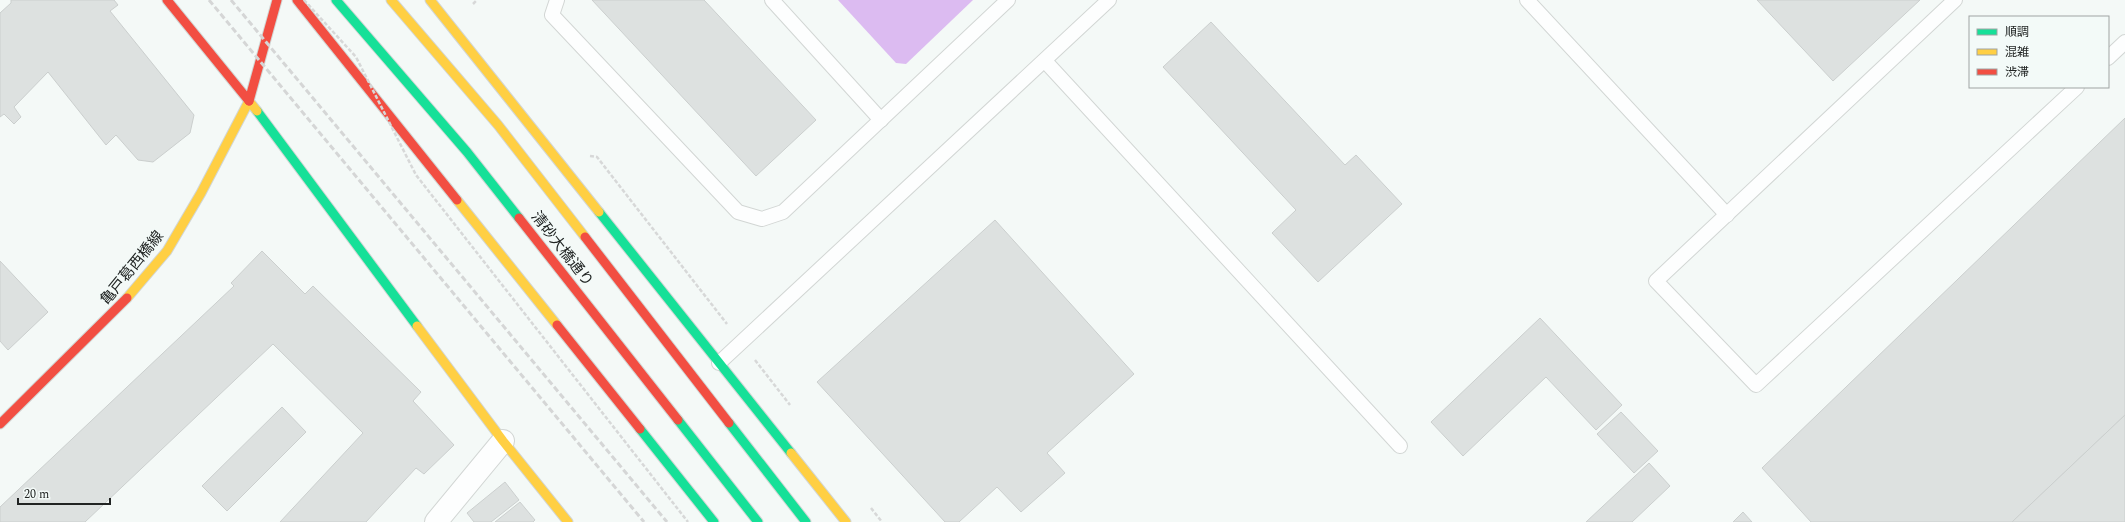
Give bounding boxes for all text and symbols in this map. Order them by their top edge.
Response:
legend [1969,16,2109,88]
text: 順調 [2005,23,2029,42]
text: 混雑 [2005,43,2029,62]
text: 渋滞 [2005,63,2029,82]
street label: 清砂大橋通り [525,206,599,292]
street label: 亀戸葛西橋線 [95,226,169,310]
scale bar [18,480,110,506]
text: 20 m [24,485,49,504]

